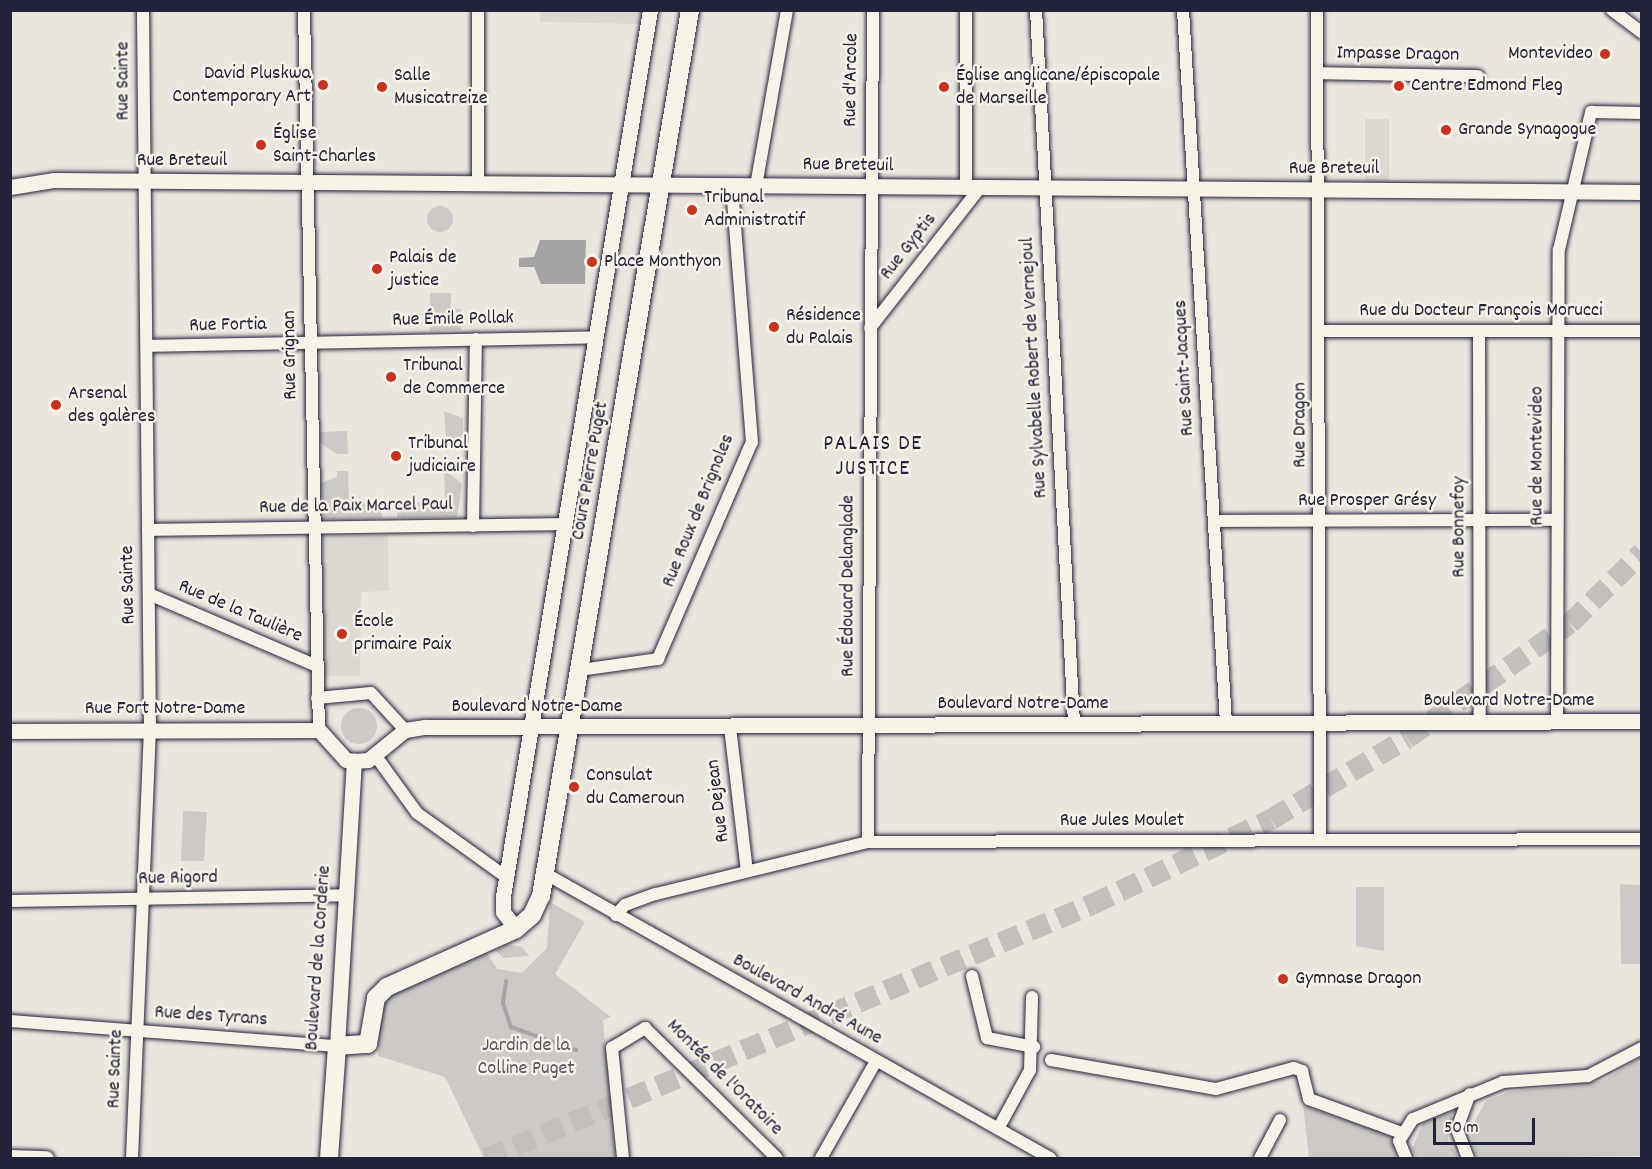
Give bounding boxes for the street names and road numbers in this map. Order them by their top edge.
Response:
street label: Rue d'Arcole [839,33,865,127]
street label: Rue Sainte [112,41,136,121]
street label: Impasse Dragon [1336,42,1460,68]
street label: Rue Breteuil [137,149,227,173]
street label: Rue Breteuil [802,153,894,179]
street label: Rue Breteuil [1289,157,1379,181]
street label: Rue Gyptis [875,209,943,285]
street label: Rue Sylvabelle Robert de Vernejoul [1016,237,1054,499]
street label: Rue Saint-Jacques [1169,299,1201,437]
street label: Rue du Docteur François Morucci [1359,299,1603,323]
street label: Rue Émile Pollak [392,307,514,333]
street label: Rue Grignan [278,310,304,400]
street label: Rue Fortia [189,313,267,339]
street label: Rue Dragon [1289,382,1313,468]
street label: Rue de Montevideo [1526,386,1550,526]
street label: Cours Pierre Puget [567,400,615,542]
street label: Rue Roux de Brignoles [657,431,741,591]
street label: Rue Bonnefoy [1448,476,1472,578]
street label: Rue Prosper Grésy [1298,489,1436,513]
street label: Rue de la Paix Marcel Paul [259,493,453,521]
street label: Rue Édouard Delanglade [837,495,861,677]
street label: Rue Sainte [116,545,142,625]
street label: Rue de la Taulière [174,575,306,649]
street label: Boulevard Notre-Dame [1423,689,1595,713]
street label: Boulevard Notre-Dame [937,692,1109,716]
street label: Boulevard Notre-Dame [451,695,623,719]
street label: Rue Fort Notre-Dame [85,697,245,721]
street label: Rue Dejean [702,758,736,844]
street label: Rue Jules Moulet [1060,809,1184,833]
street label: Boulevard de la Corderie [301,865,337,1051]
street label: Rue Rigord [138,866,218,892]
street label: Boulevard André Aune [728,949,886,1051]
street label: Rue des Tyrans [154,1001,268,1033]
street label: Montée de l'Oratoire [661,1015,787,1141]
street label: Rue Sainte [103,1029,129,1109]

